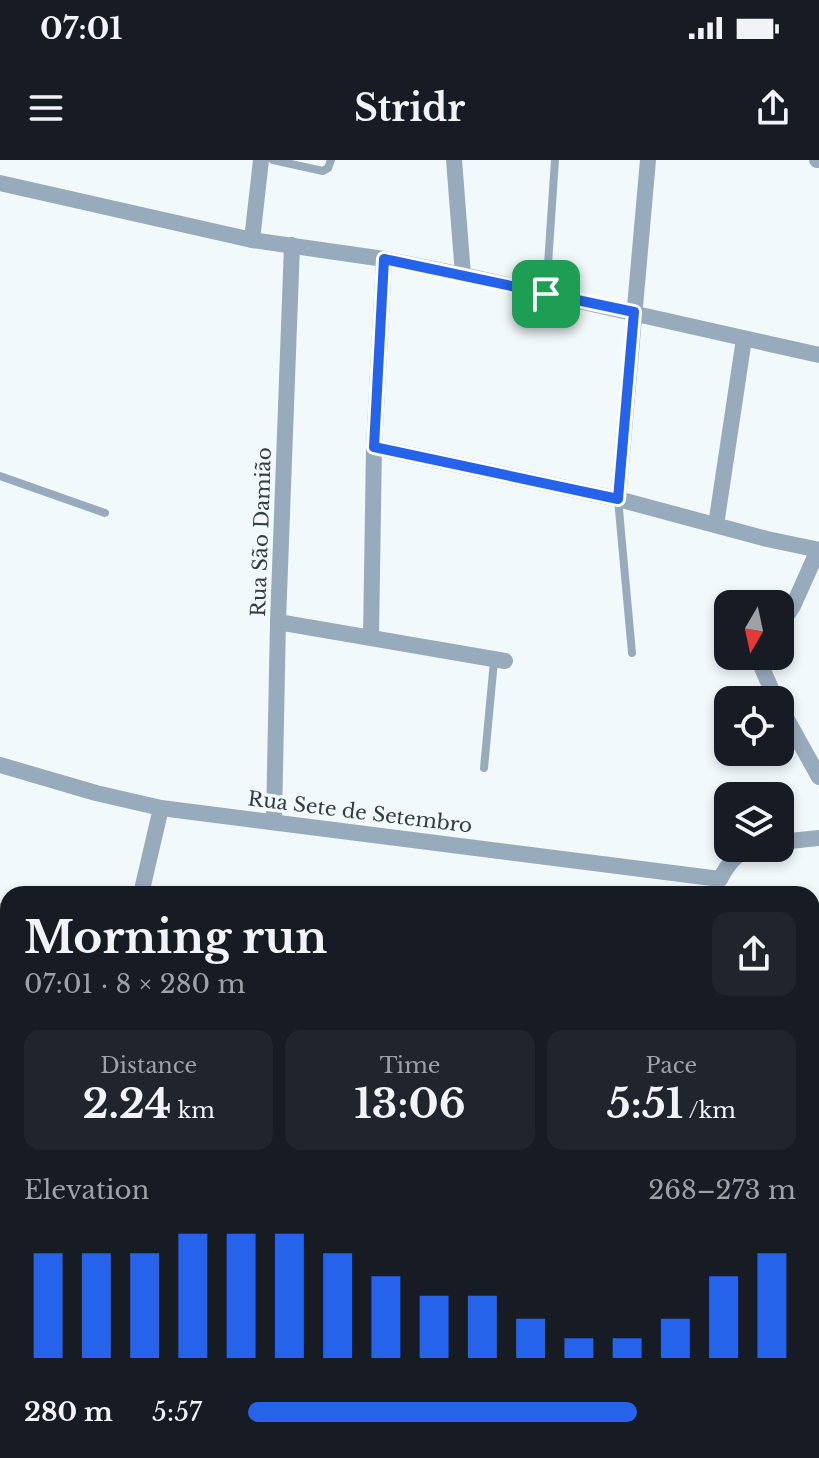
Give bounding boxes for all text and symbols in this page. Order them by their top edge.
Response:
text: 07:01 [40,10,122,47]
icon: menu [24,86,68,130]
text: Stridr [354,86,465,131]
icon: share [751,86,795,130]
pin [512,260,580,328]
icon: arrive [524,272,568,316]
street label: Rua São Damião [246,447,276,617]
north arrow [714,590,794,670]
map controls [714,590,794,862]
button: locate [714,686,794,766]
button: layers [714,782,794,862]
street label: Rua Sete de Setembro [246,786,474,838]
text: Morning run [24,910,327,965]
button: share [712,912,796,996]
text: 07:01 · 8 × 280 m [24,968,245,1000]
text: Distance [100,1052,197,1079]
text: Time [380,1052,440,1079]
text: Pace [646,1052,697,1079]
text: 2.24 [82,1079,171,1129]
text: 13:06 [354,1079,466,1129]
text: 5:51 [607,1079,683,1129]
text: km [171,1097,215,1124]
text: /km [683,1097,736,1124]
text: Elevation [24,1174,150,1206]
text: 268–273 m [648,1174,796,1206]
text: 280 m [24,1396,113,1428]
text: 5:57 [152,1396,202,1428]

